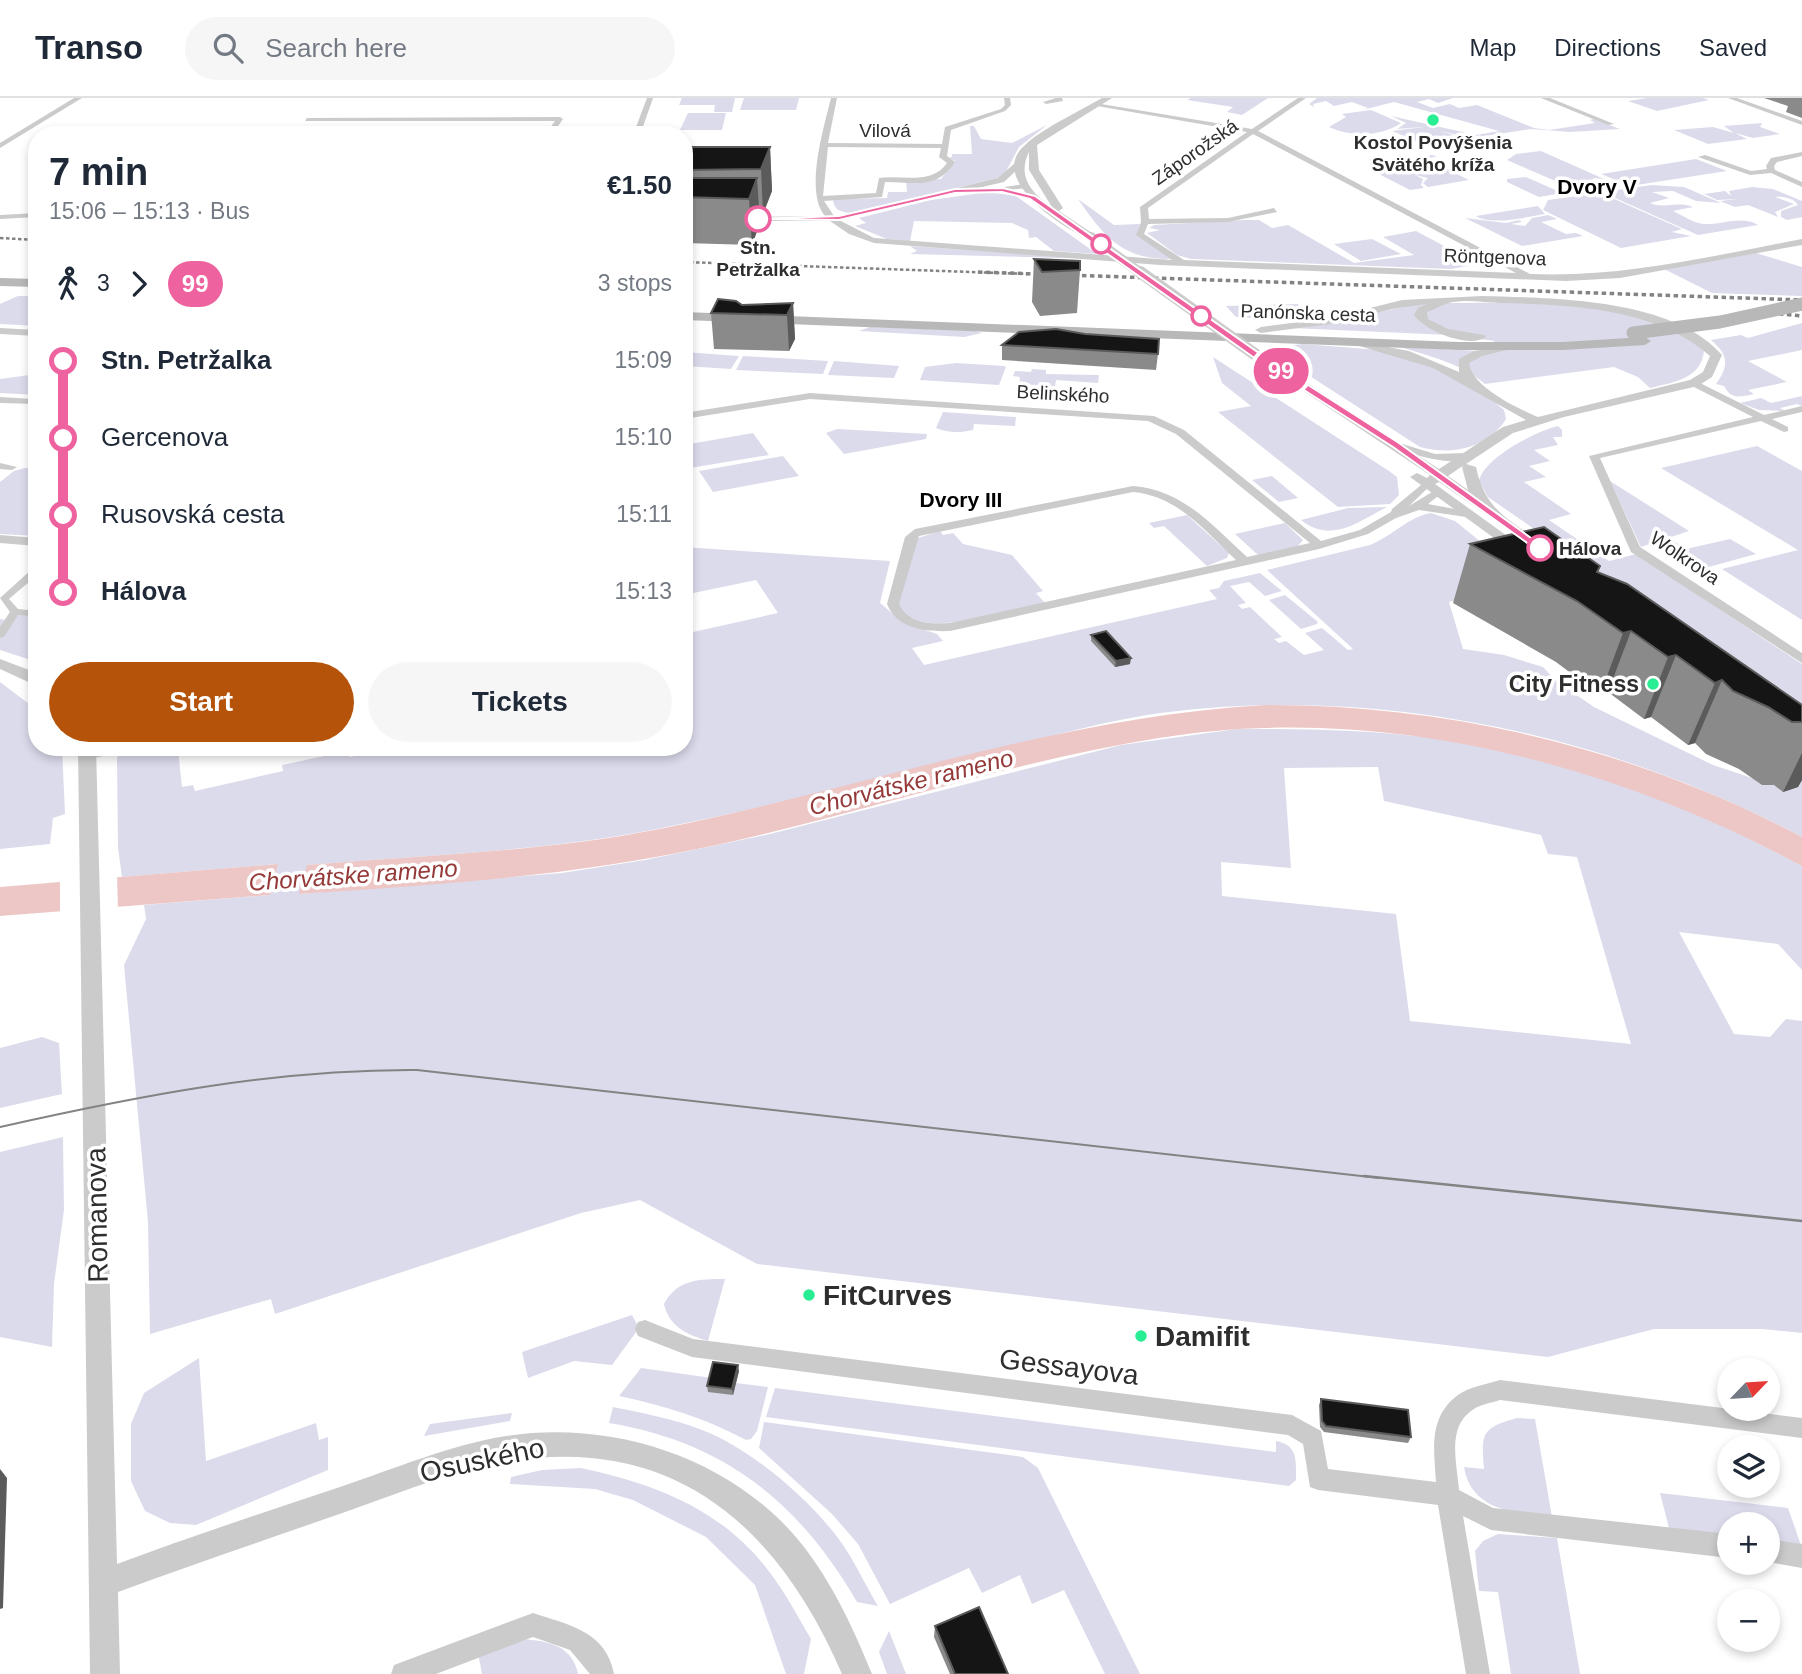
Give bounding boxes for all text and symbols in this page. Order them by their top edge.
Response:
search box [185,17,675,80]
text: Transo [35,29,143,66]
icon: search [209,29,247,67]
text: Search here [265,33,407,63]
text: Map [1470,34,1516,61]
text: Directions [1554,34,1661,61]
text: Saved [1699,34,1767,61]
marker: Kostol Povýšenia Svätého kríža [1425,112,1441,128]
street label: Záporožská [1148,115,1242,189]
street label: Vilová [859,120,911,141]
place label: Kostol Povýšenia Svätého kríža [1354,132,1513,175]
text: 7 min [49,151,148,193]
text: €1.50 [607,170,672,200]
district label: Dvory V [1557,175,1637,198]
text: 15:06 – 15:13 · Bus [49,198,250,224]
marker: Stn. Petržalka [745,206,771,232]
unlabelled marker [1091,234,1111,254]
place label: Stn. Petržalka [716,237,800,280]
street label: Röntgenova [1443,245,1547,269]
icon: walk [49,265,87,303]
icon: forward [120,265,158,303]
text: 3 [97,270,110,296]
text: 99 [182,270,209,297]
text: 3 stops [598,270,672,296]
street label: Panónska cesta [1240,300,1376,326]
unlabelled marker [1191,306,1211,326]
text: Stn. Petržalka [101,345,272,375]
text: 15:09 [614,347,672,373]
line badge: 99 [1250,348,1312,394]
text: 99 [1268,357,1294,384]
street label: Belinského [1016,381,1110,407]
text: Gercenova [101,422,228,452]
text: 15:10 [614,424,672,450]
district label: Dvory III [920,488,1002,511]
text: Rusovská cesta [101,499,285,529]
text: 15:11 [616,501,672,527]
street label: Wolkrova [1646,527,1724,589]
marker: Hálova [1527,535,1553,561]
place label: Hálova [1559,538,1622,559]
text: Hálova [101,576,186,606]
text: 15:13 [614,578,672,604]
button: Start [49,662,354,742]
button: Tickets [368,662,672,742]
place label: City Fitness [1509,671,1639,697]
marker: City Fitness [1645,676,1661,692]
water label: Chorvátske rameno [806,744,1016,820]
water label: Chorvátske rameno [248,854,458,896]
street label: Romanova [80,1147,114,1283]
place label: FitCurves [823,1280,952,1311]
marker: FitCurves [801,1287,817,1303]
place label: Damifit [1155,1321,1250,1352]
marker: Damifit [1133,1328,1149,1344]
street label: Gessayova [998,1343,1141,1391]
north arrow [1717,1358,1780,1421]
map controls [1717,1358,1780,1652]
street label: Osuského [417,1432,547,1488]
button: layers [1717,1435,1780,1498]
button: + [1717,1512,1780,1575]
button: − [1717,1589,1780,1652]

